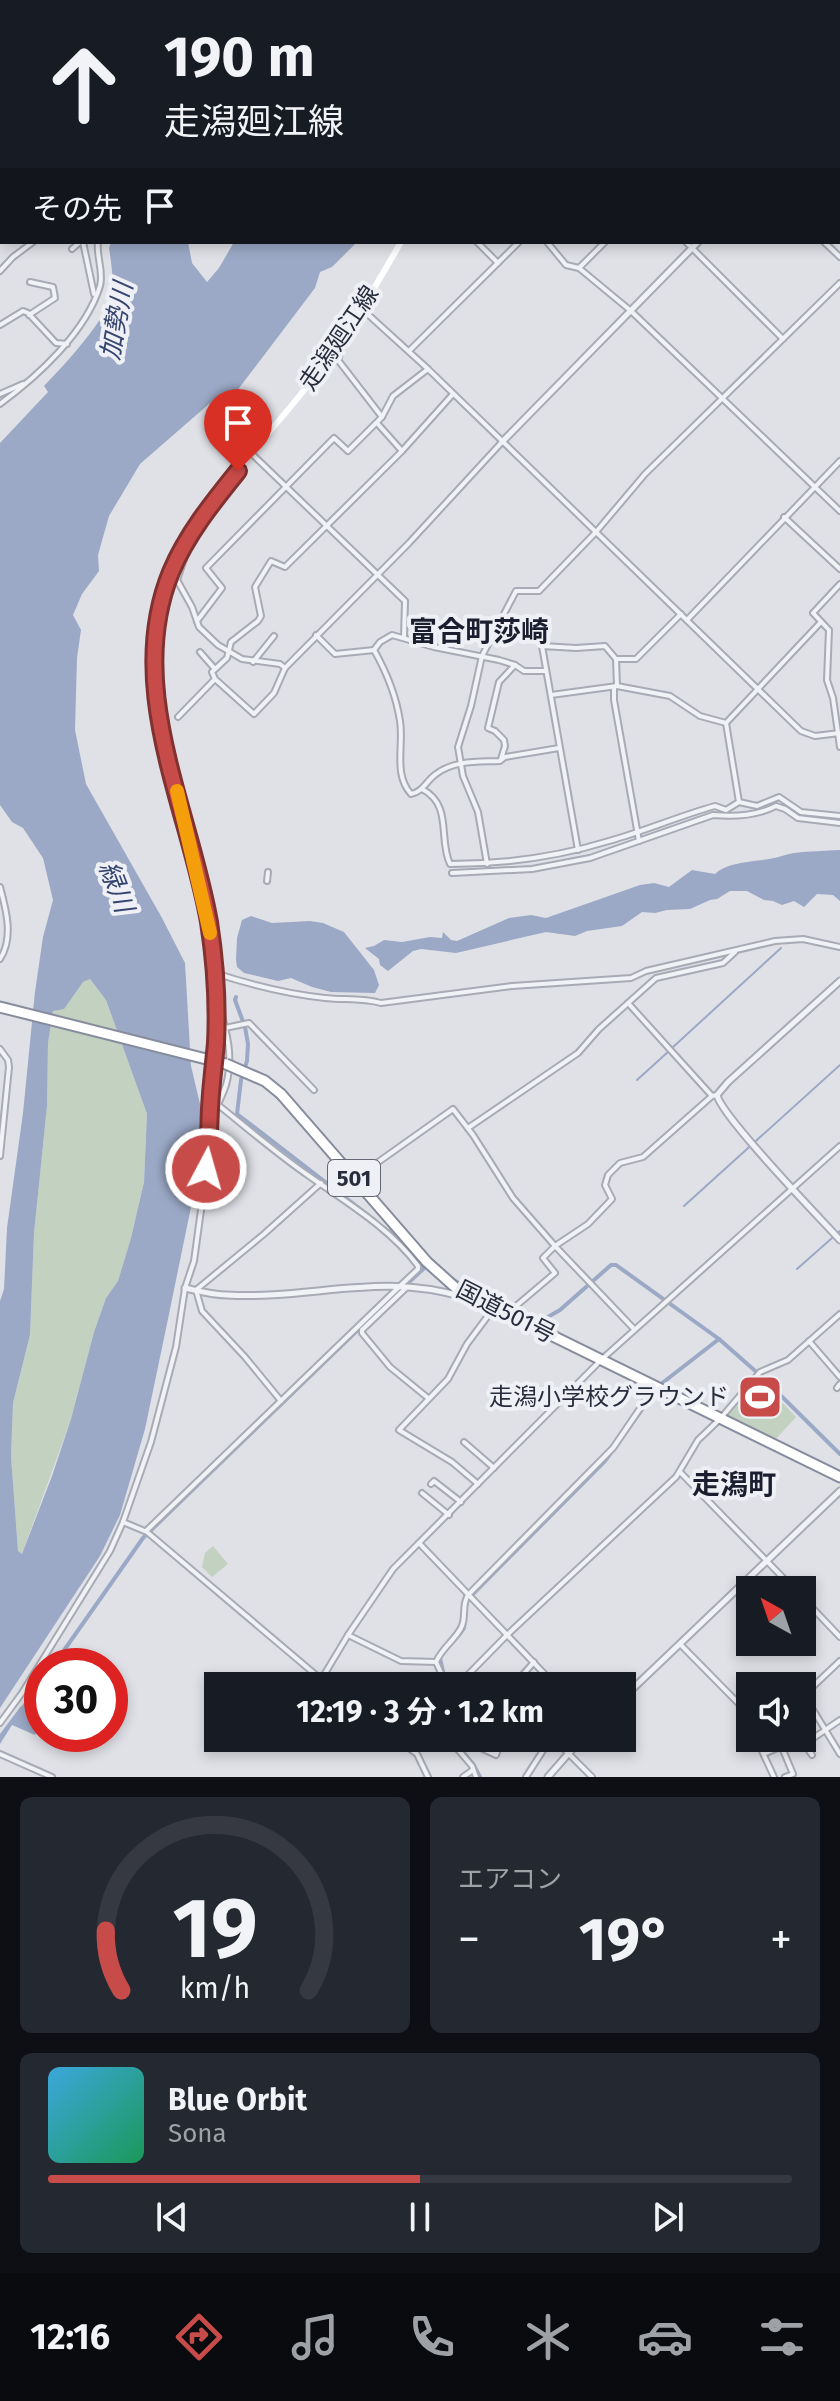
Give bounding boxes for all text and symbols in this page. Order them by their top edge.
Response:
text: 190 m [164,24,315,91]
icon: ahead [32,32,136,136]
text: 走潟廻江線 [164,100,344,144]
icon: arrive [138,184,182,228]
text: その先 [32,191,122,227]
water label: 加勢川 [95,277,140,362]
street label: 走潟廻江線 [294,280,384,396]
pin [204,389,272,471]
icon: arrive [216,401,260,445]
district label: 富合町莎崎 [409,615,549,648]
water label: 緑川 [92,857,141,920]
position arrow [164,1127,248,1211]
road number: 501 [328,1160,380,1196]
street label: 国道501号 [452,1275,560,1349]
sports icon: 走潟小学校グラウンド [736,1373,784,1421]
place label: 走潟小学校グラウンド [489,1383,729,1411]
district label: 走潟町 [692,1468,776,1501]
north arrow [736,1576,816,1656]
map controls [736,1576,816,1752]
speed limit sign: 30 [24,1648,128,1752]
button: sound [736,1672,816,1752]
text: 12:19 · 3 分 · 1.2 km [296,1694,544,1730]
text: エアコン [458,1864,562,1895]
text: 19 [172,1879,258,1979]
text: 19° [579,1904,671,1976]
text: − [458,1913,480,1966]
text: + [770,1913,792,1966]
text: km/h [180,1971,250,2006]
text: Blue Orbit [168,2082,307,2118]
text: Sona [168,2118,227,2149]
icon: previous [150,2195,194,2239]
icon: pause [398,2195,442,2239]
icon: next [646,2195,690,2239]
icon: directions [171,2309,227,2365]
icon: music [287,2309,343,2365]
icon: phone [404,2309,460,2365]
icon: climate [520,2309,576,2365]
icon: car [637,2309,693,2365]
icon: filters [754,2309,810,2365]
text: 12:16 [30,2315,110,2359]

